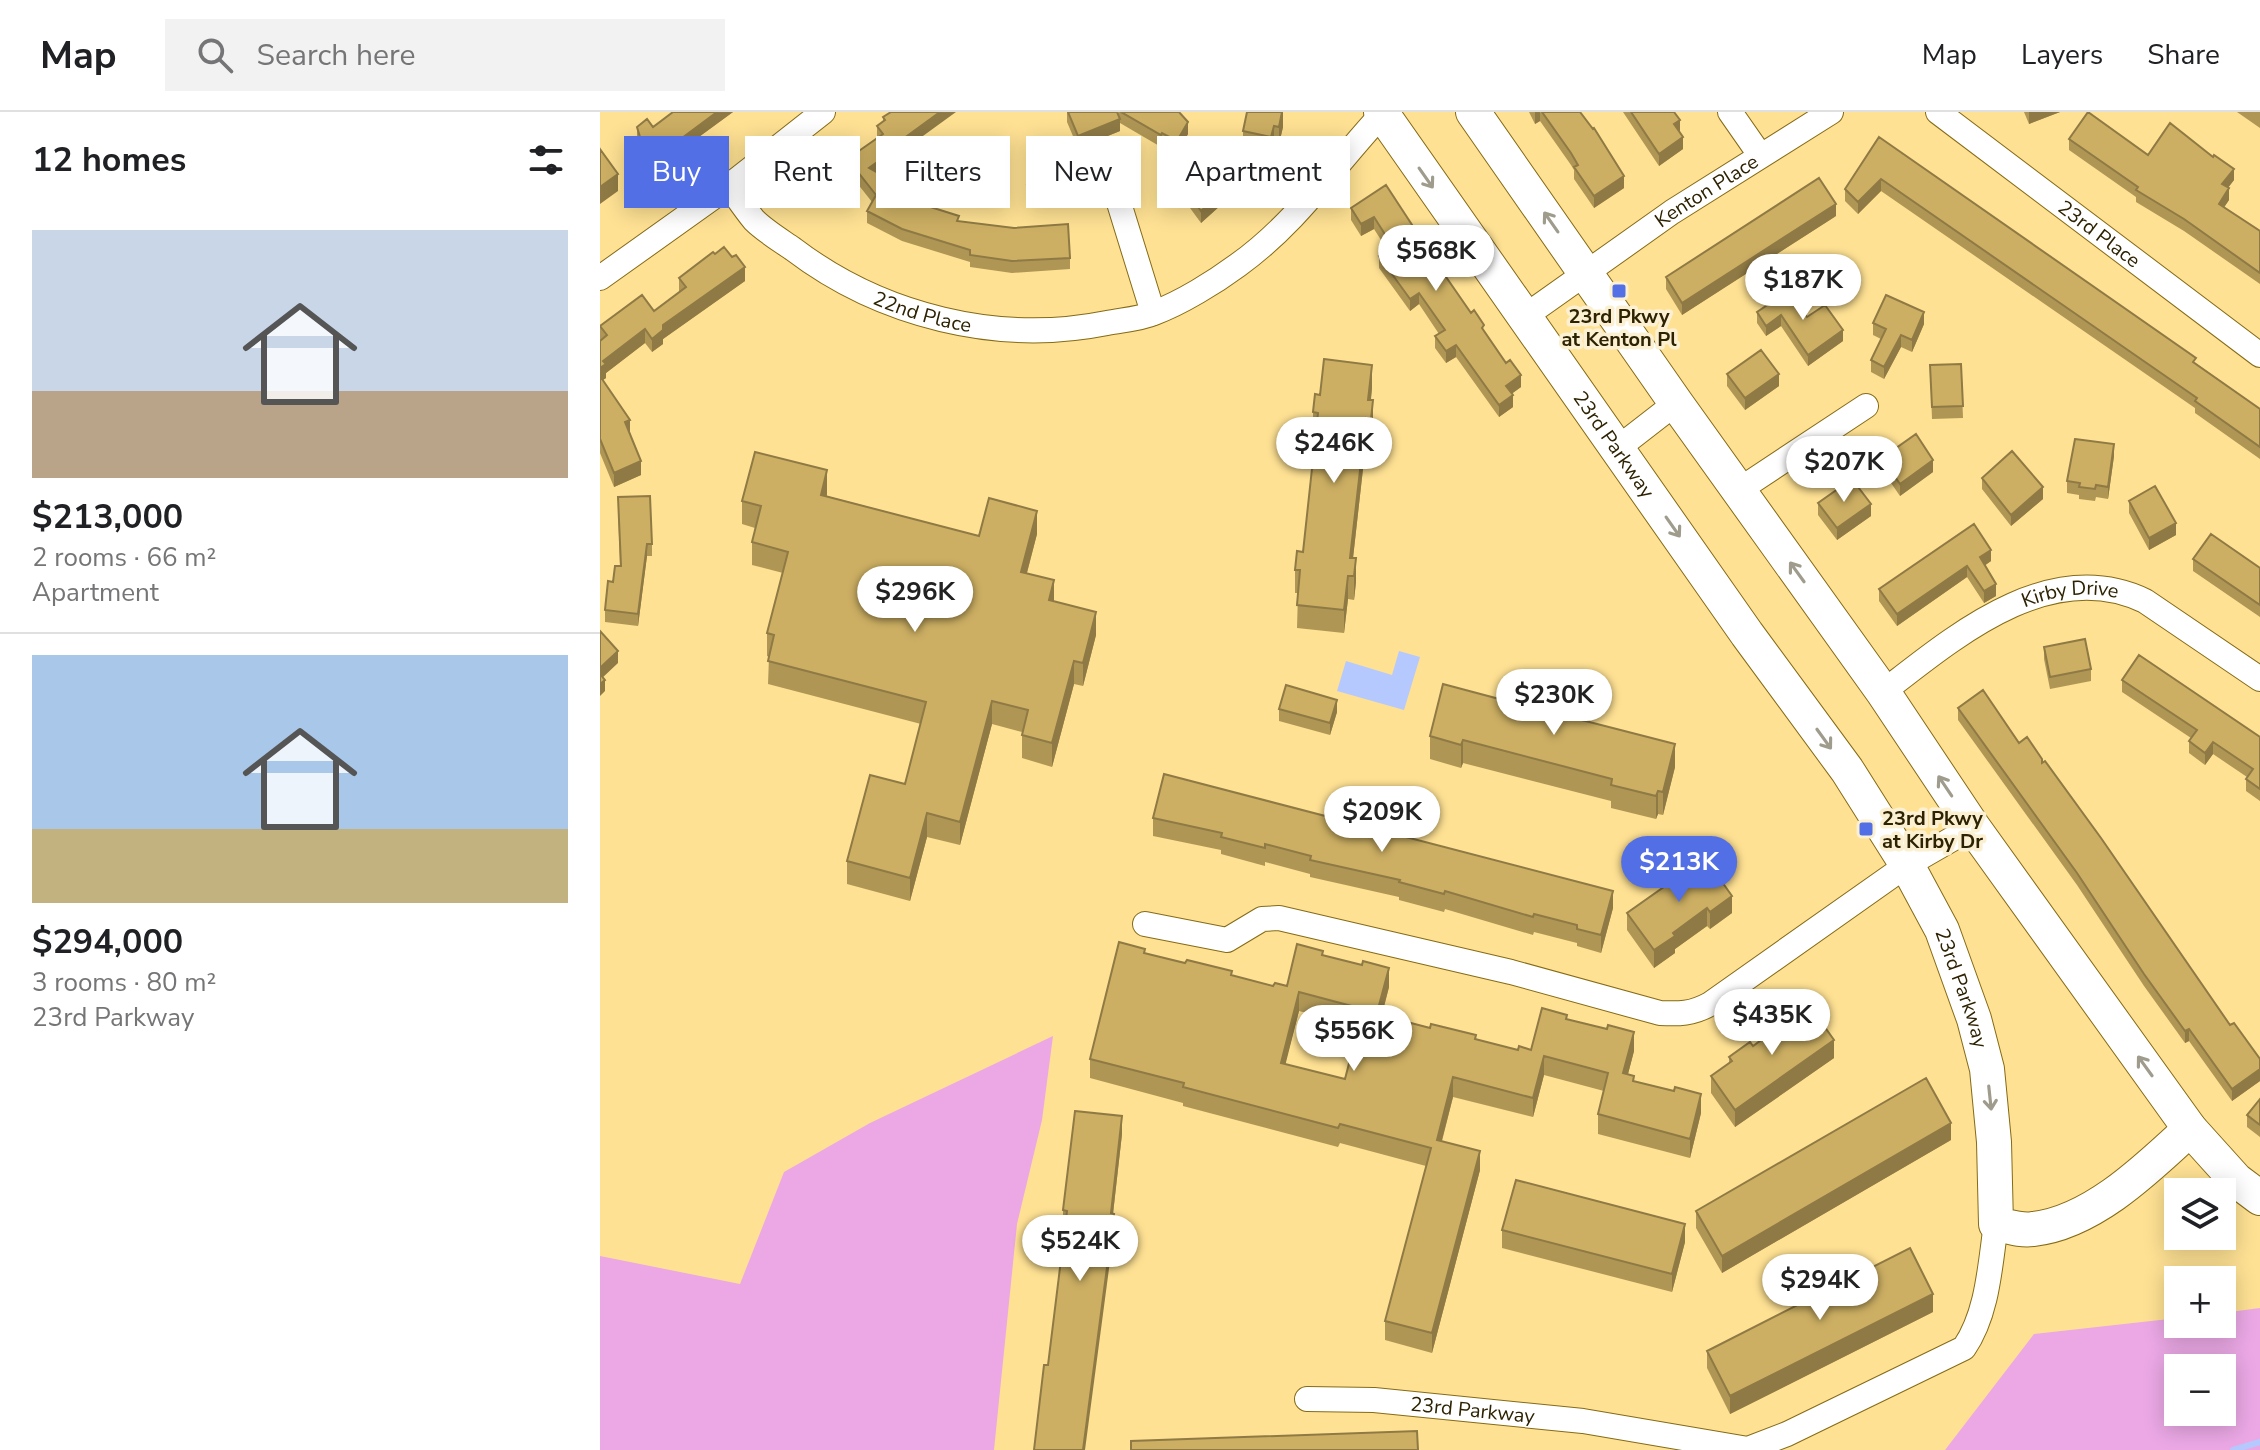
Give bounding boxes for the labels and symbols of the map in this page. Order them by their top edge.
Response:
street label: Kenton Place [1650,148,1764,234]
one-way arrow [1417,167,1434,188]
street label: 23rd Place [2052,194,2146,274]
one-way arrow [1543,212,1560,233]
pin: $568K [1380,225,1492,293]
pin: $187K [1747,254,1859,322]
marker: 23rd Pkwy at Kenton Pl [1610,282,1628,300]
street label: 22nd Place [869,285,973,339]
place label: 23rd Pkwy at Kenton Pl [1561,303,1677,353]
street label: 23rd Parkway [1567,386,1661,504]
pin: $246K [1278,417,1390,485]
pin: $207K [1788,436,1900,504]
one-way arrow [1665,516,1681,538]
one-way arrow [1789,562,1806,583]
pin: $296K [859,566,971,634]
street label: Kirby Drive [2018,574,2121,614]
pin: $230K [1498,669,1610,737]
one-way arrow [1815,728,1832,749]
one-way arrow [1937,775,1953,797]
pin: $209K [1326,786,1438,854]
place label: 23rd Pkwy at Kirby Dr [1882,805,1983,855]
marker: 23rd Pkwy at Kirby Dr [1857,820,1875,838]
pin: $213K [1623,836,1735,904]
street label: 23rd Parkway [1928,925,1994,1052]
pin: $435K [1716,989,1828,1057]
pin: $556K [1298,1005,1410,1073]
one-way arrow [2136,1056,2153,1077]
one-way arrow [1982,1084,1997,1111]
pin: $524K [1024,1215,1136,1283]
pin: $294K [1764,1254,1876,1322]
street label: 23rd Parkway [1409,1391,1537,1430]

